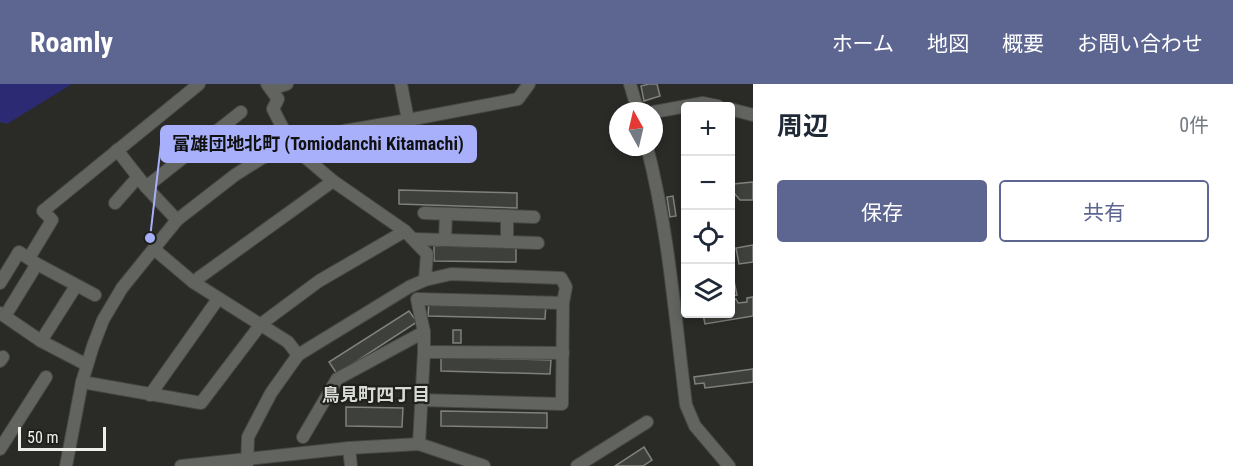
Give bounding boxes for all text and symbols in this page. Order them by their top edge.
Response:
text: Roamly [30,26,113,59]
text: ホーム [832,32,894,56]
text: 地図 [927,32,969,56]
text: 概要 [1002,32,1044,56]
text: お問い合わせ [1077,32,1203,56]
north arrow [609,102,663,156]
map controls [681,102,735,318]
button: + [681,102,735,156]
text: 周辺 [777,111,829,141]
text: 0件 [1179,113,1209,137]
callout: 富雄団地北町 (Tomiodanchi Kitamachi) [161,126,476,162]
text: 富雄団地北町 (Tomiodanchi Kitamachi) [172,133,464,155]
button: − [681,156,735,210]
button: 保存 [777,180,987,242]
button: 共有 [999,180,1209,242]
button: locate [681,210,735,264]
button: layers [681,264,735,318]
district label: 鳥見町四丁目 [322,384,430,405]
scale bar [18,424,106,452]
text: 50 m [27,428,59,447]

